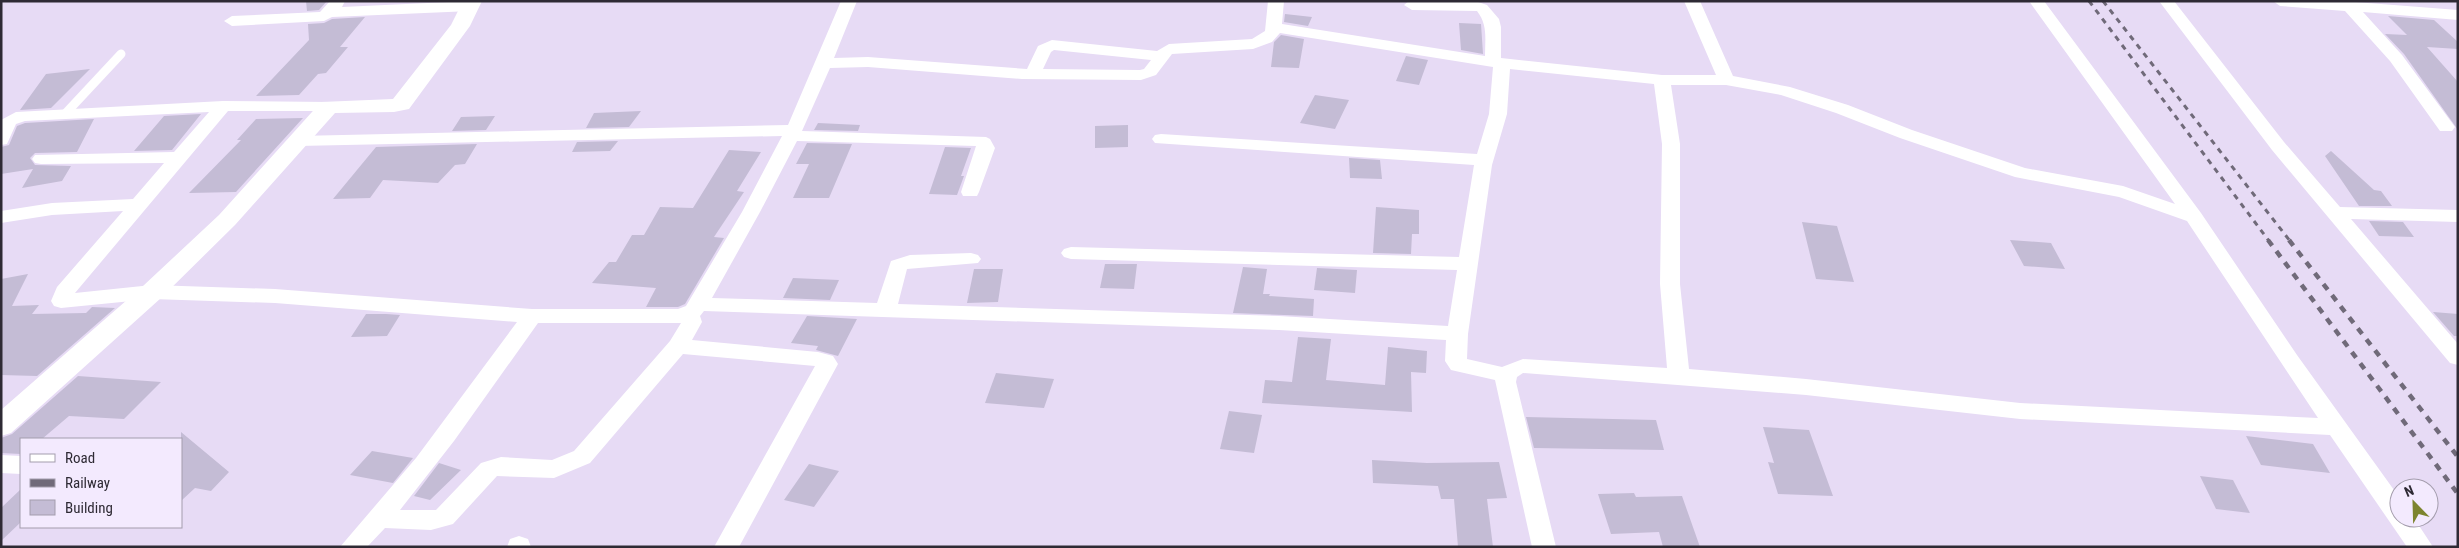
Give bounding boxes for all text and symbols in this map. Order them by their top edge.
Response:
legend [20,438,182,528]
text: Road [65,449,95,467]
text: Railway [65,474,110,492]
north arrow [2389,478,2439,528]
text: N [2402,482,2416,500]
text: Building [65,499,113,517]

